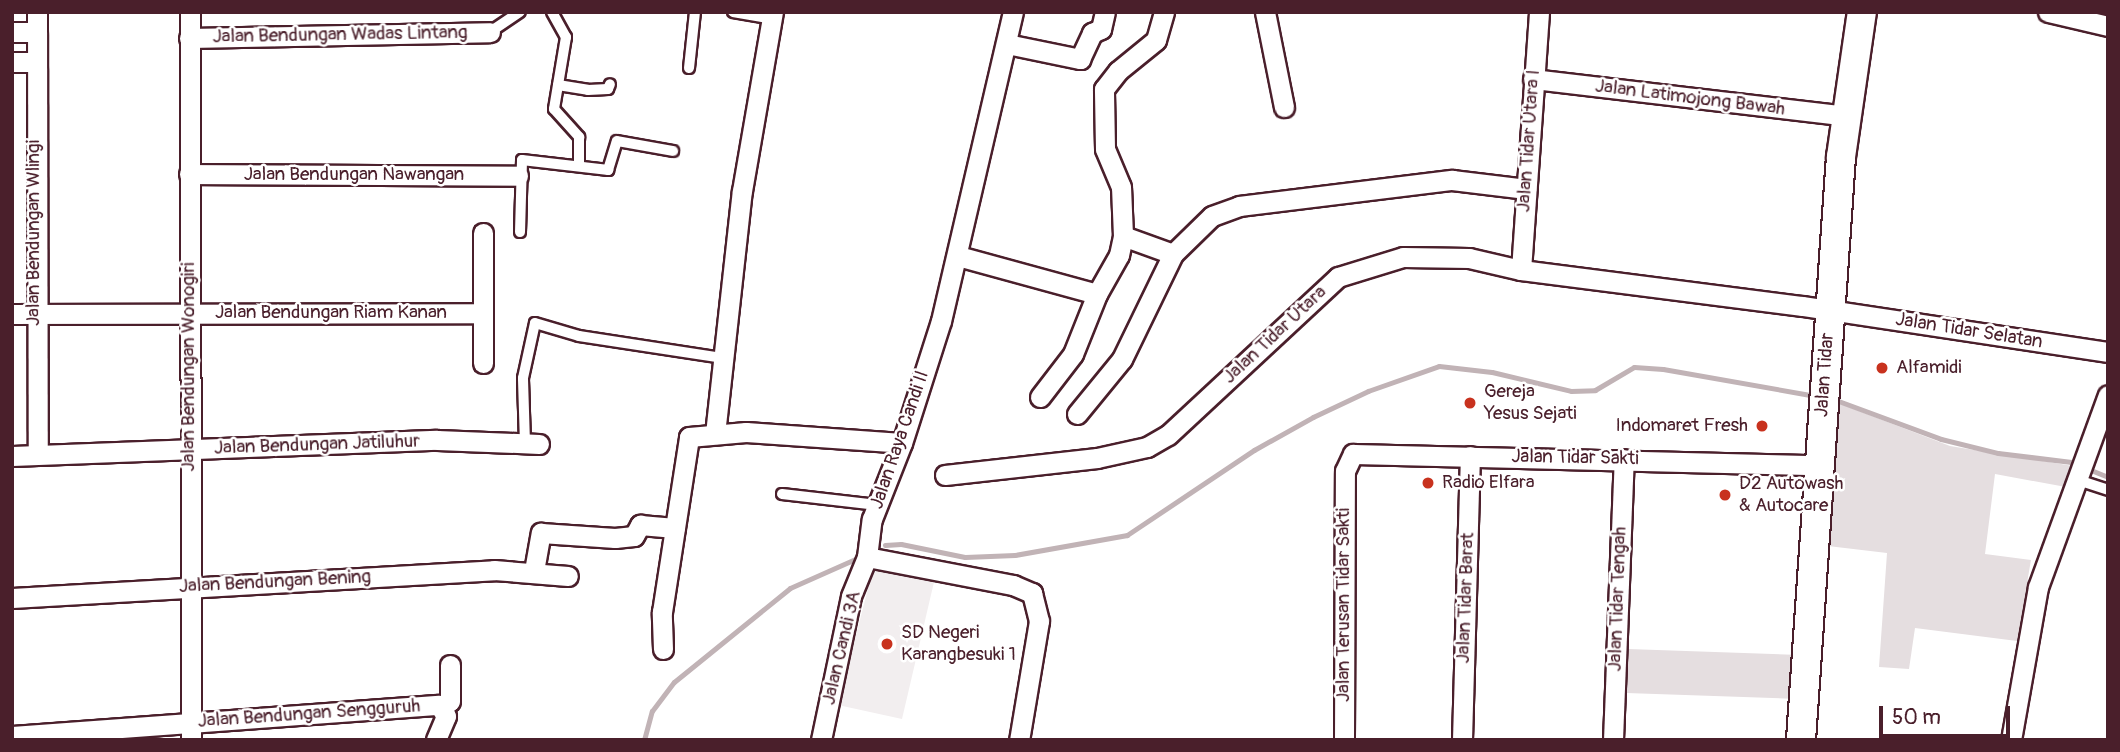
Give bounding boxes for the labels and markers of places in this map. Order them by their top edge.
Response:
place label: Alfamidi [1896,357,1962,379]
marker: Alfamidi [1874,360,1890,376]
place label: Gereja Yesus Sejati [1484,381,1577,425]
marker: Gereja Yesus Sejati [1462,395,1478,411]
place label: Indomaret Fresh [1615,415,1748,437]
marker: Indomaret Fresh [1754,418,1770,434]
place label: Radio Elfara [1442,472,1535,494]
place label: D2 Autowash & Autocare [1739,473,1844,517]
marker: Radio Elfara [1420,475,1436,491]
marker: D2 Autowash & Autocare [1717,487,1733,503]
place label: SD Negeri Karangbesuki 1 [901,622,1016,666]
marker: SD Negeri Karangbesuki 1 [879,636,895,652]

